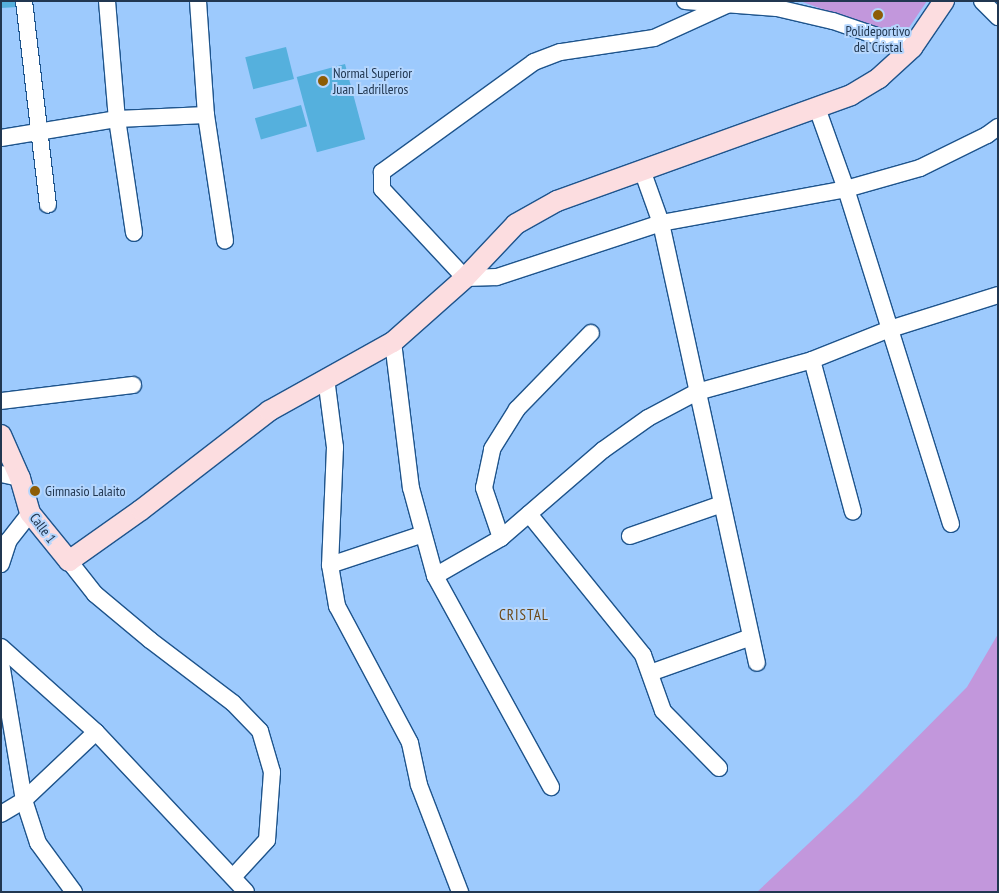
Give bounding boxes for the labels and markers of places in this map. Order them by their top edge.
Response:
marker: Polideportivo del Cristal [872,9,884,21]
place label: Polideportivo del Cristal [846,23,910,56]
place label: Normal Superior Juan Ladrilleros [333,65,412,98]
marker: Normal Superior Juan Ladrilleros [317,75,329,87]
place label: Gimnasio Lalaito [45,483,125,499]
marker: Gimnasio Lalaito [29,485,41,497]

